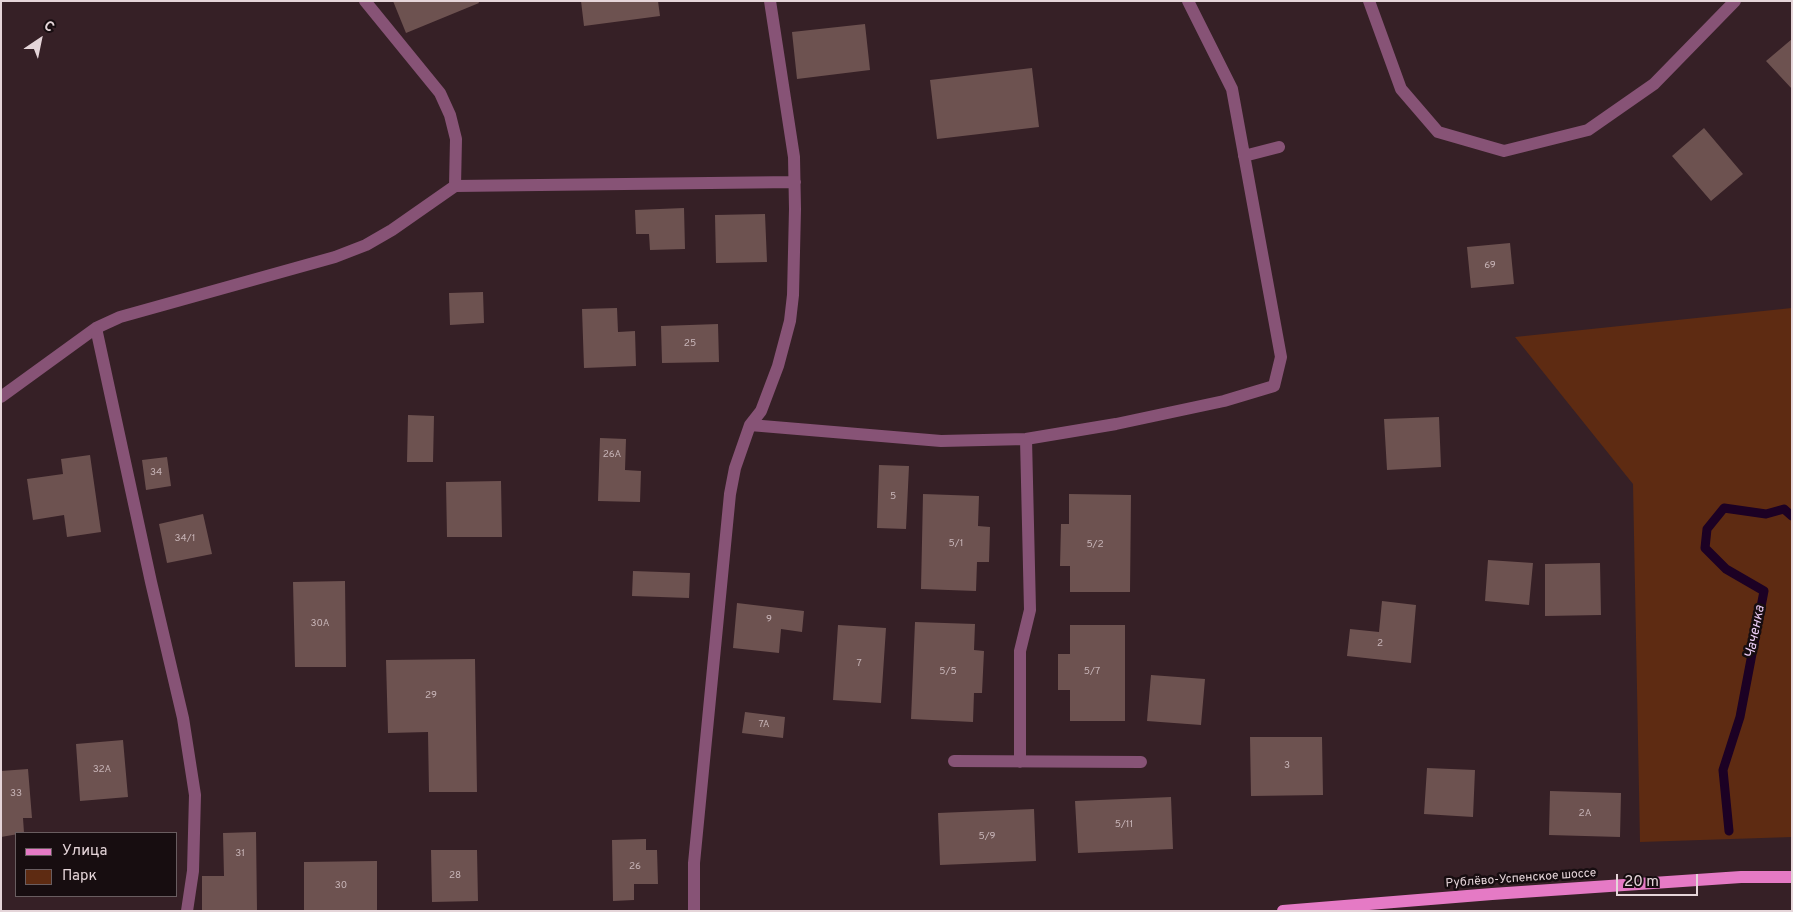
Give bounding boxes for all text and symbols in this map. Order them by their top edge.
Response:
north arrow [15,15,65,65]
text: С [40,18,57,37]
house number: 69 [1484,260,1496,272]
house number: 25 [684,338,696,350]
house number: 26А [603,449,621,461]
house number: 34 [150,467,162,479]
house number: 5 [890,491,896,503]
house number: 34/1 [175,533,195,545]
house number: 5/1 [949,538,963,550]
house number: 5/2 [1086,539,1104,551]
water label: Чаченка [1743,604,1769,660]
house number: 9 [766,614,772,626]
house number: 30А [311,618,329,630]
house number: 2 [1377,638,1383,650]
house number: 7 [856,658,862,670]
house number: 5/5 [939,666,957,678]
house number: 5/7 [1084,666,1100,678]
house number: 29 [425,690,437,702]
house number: 7А [759,719,769,731]
house number: 3 [1284,760,1290,772]
house number: 32А [93,764,111,776]
house number: 33 [10,788,22,800]
house number: 2А [1579,808,1591,820]
house number: 5/11 [1115,819,1133,831]
house number: 5/9 [978,831,996,843]
legend [15,832,178,897]
text: Улица [62,842,107,861]
house number: 31 [235,848,245,860]
house number: 26 [629,861,641,873]
scale bar [1618,864,1700,896]
text: Парк [62,867,97,886]
street label: Рублёво-Успенское шоссе [1445,867,1597,891]
house number: 28 [449,870,461,882]
text: 20 m [1624,873,1659,892]
house number: 30 [335,880,347,892]

